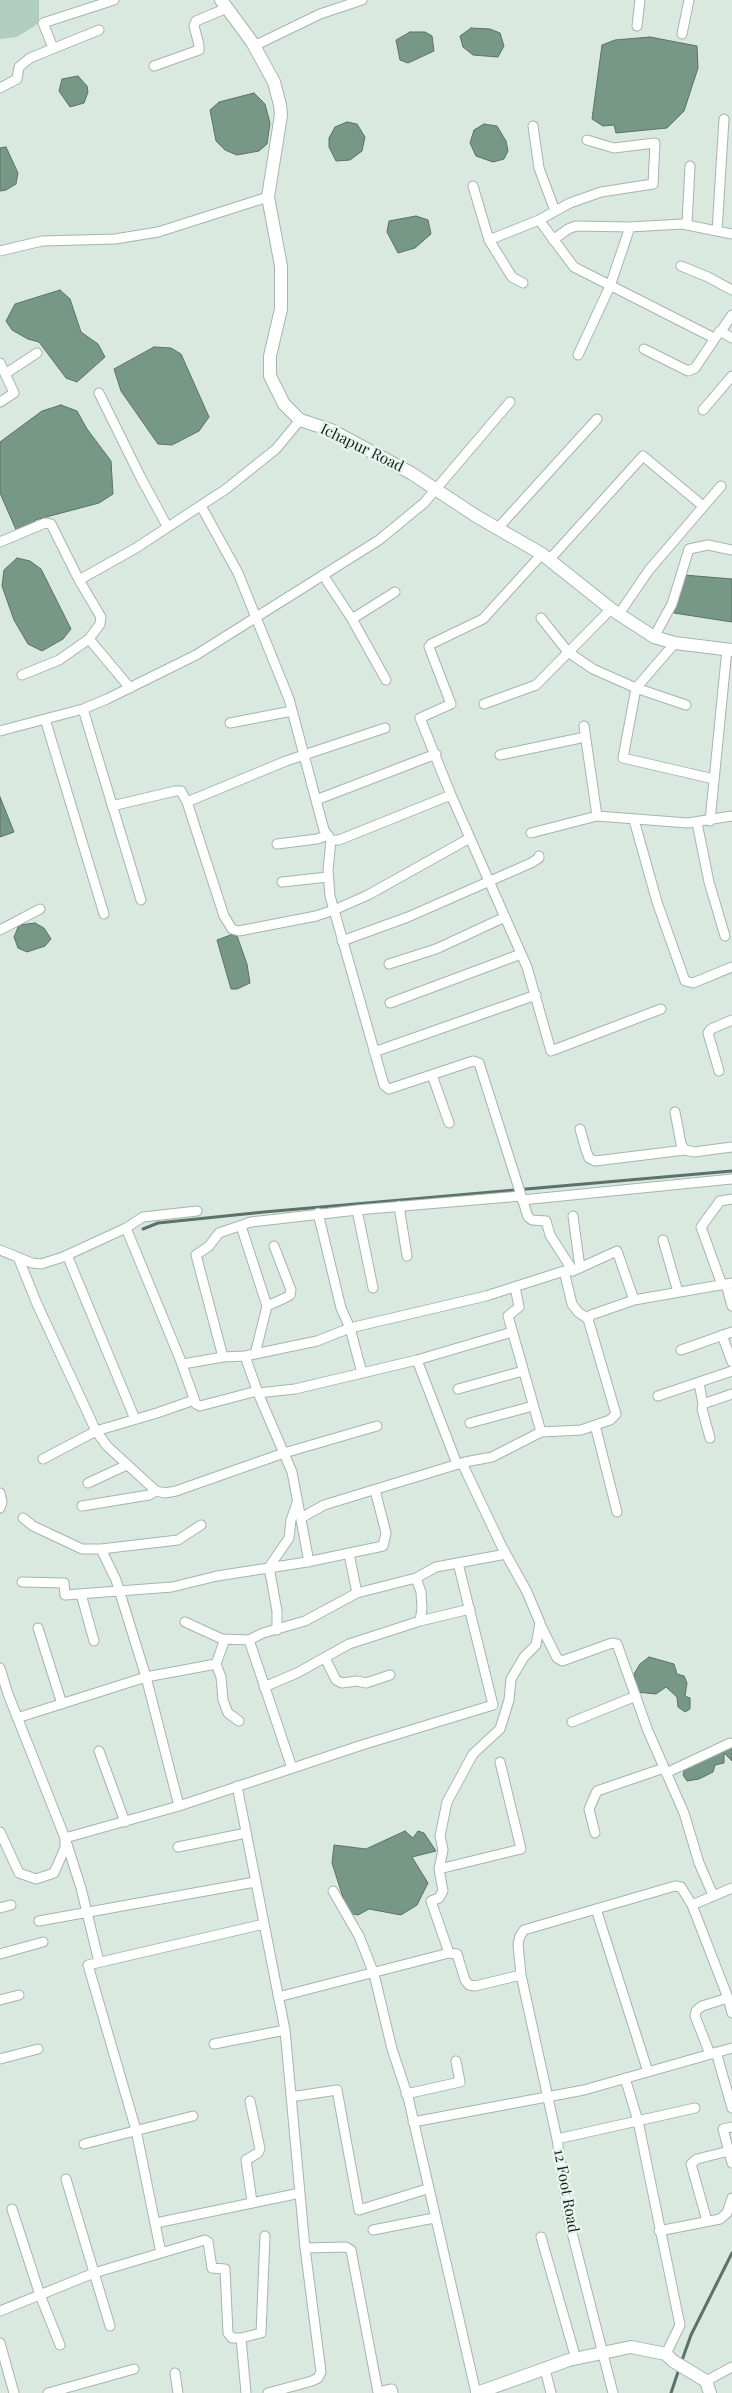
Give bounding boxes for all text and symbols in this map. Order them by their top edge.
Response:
street label: Ichapur Road [317,420,407,476]
street label: 12 Foot Road [550,2148,582,2234]

